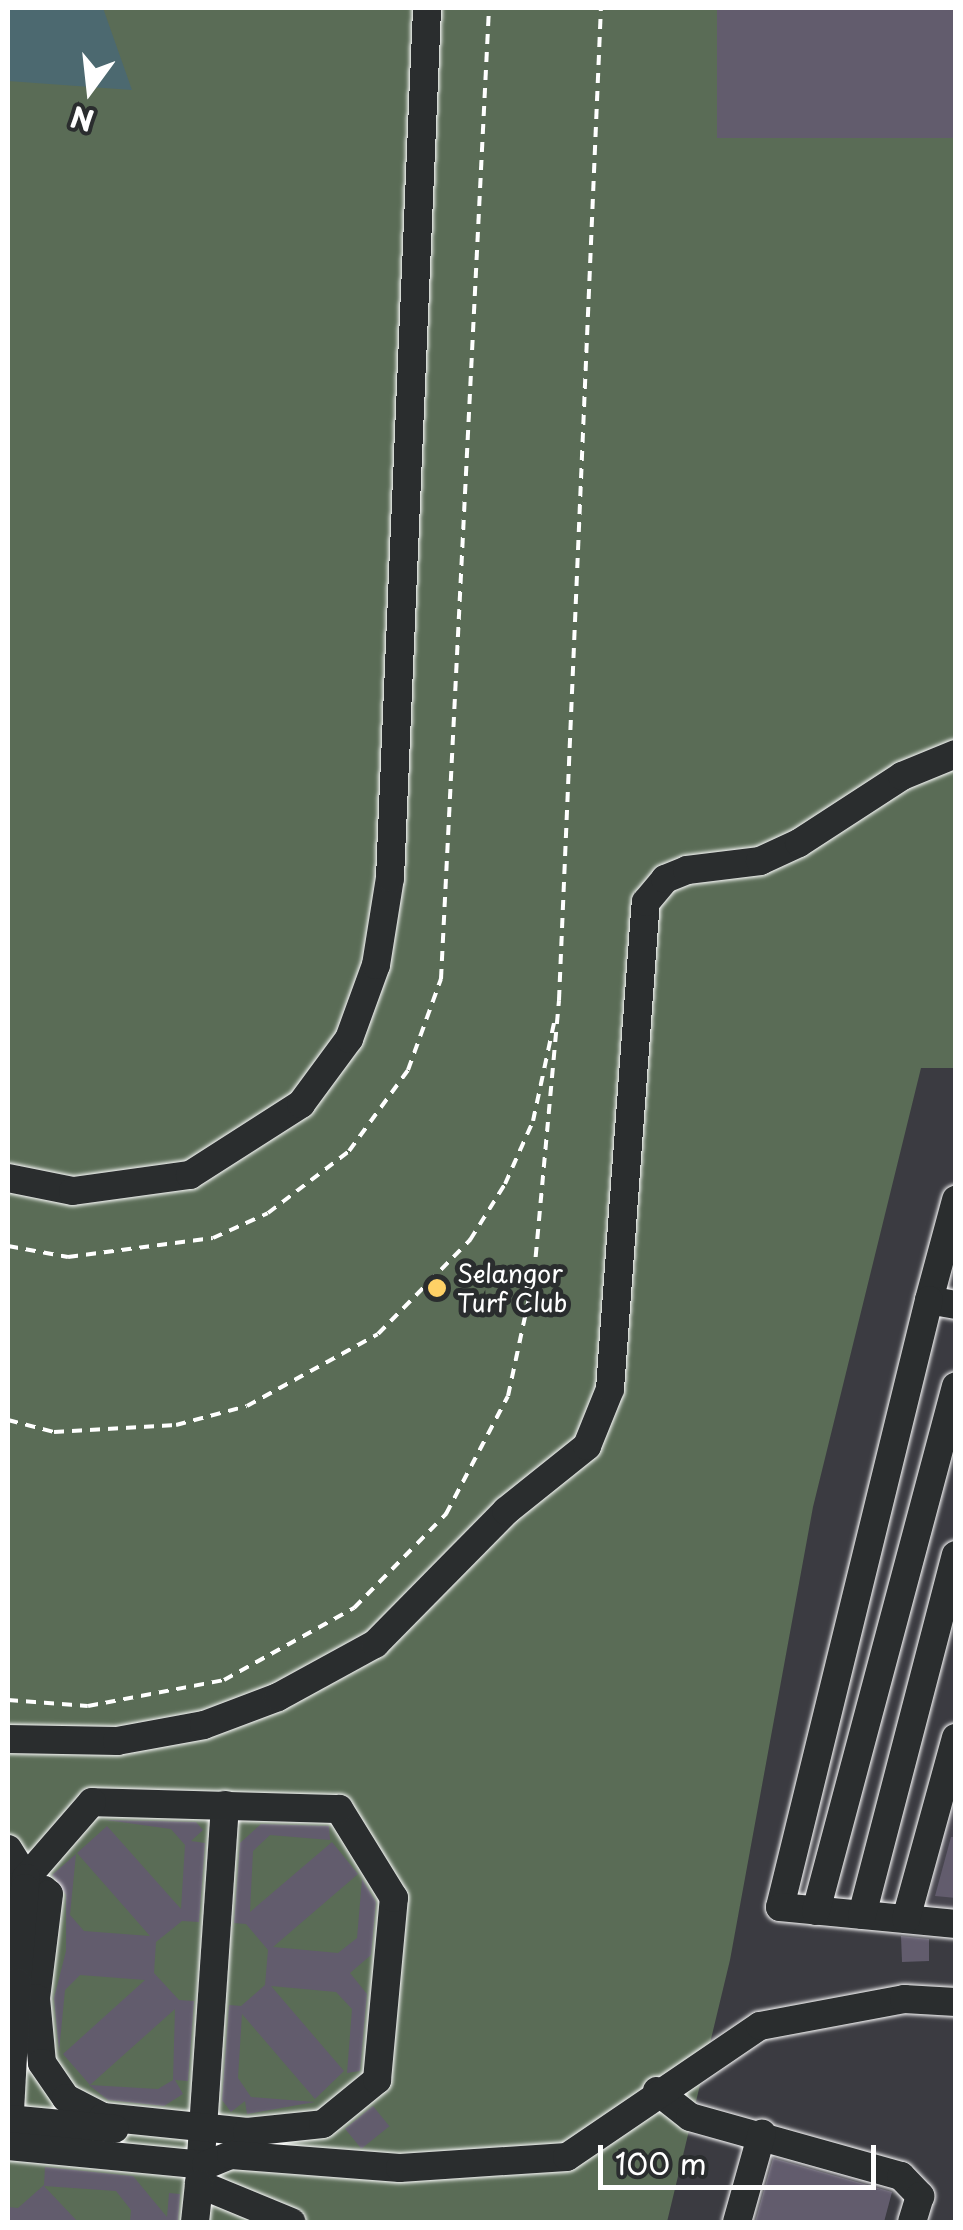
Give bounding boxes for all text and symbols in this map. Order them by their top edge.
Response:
north arrow [40,40,140,140]
text: N [66,96,98,143]
place label: Selangor Turf Club [457,1259,570,1318]
marker: Selangor Turf Club [426,1277,448,1299]
scale bar [603,2125,880,2187]
text: 100 m [615,2140,707,2185]

